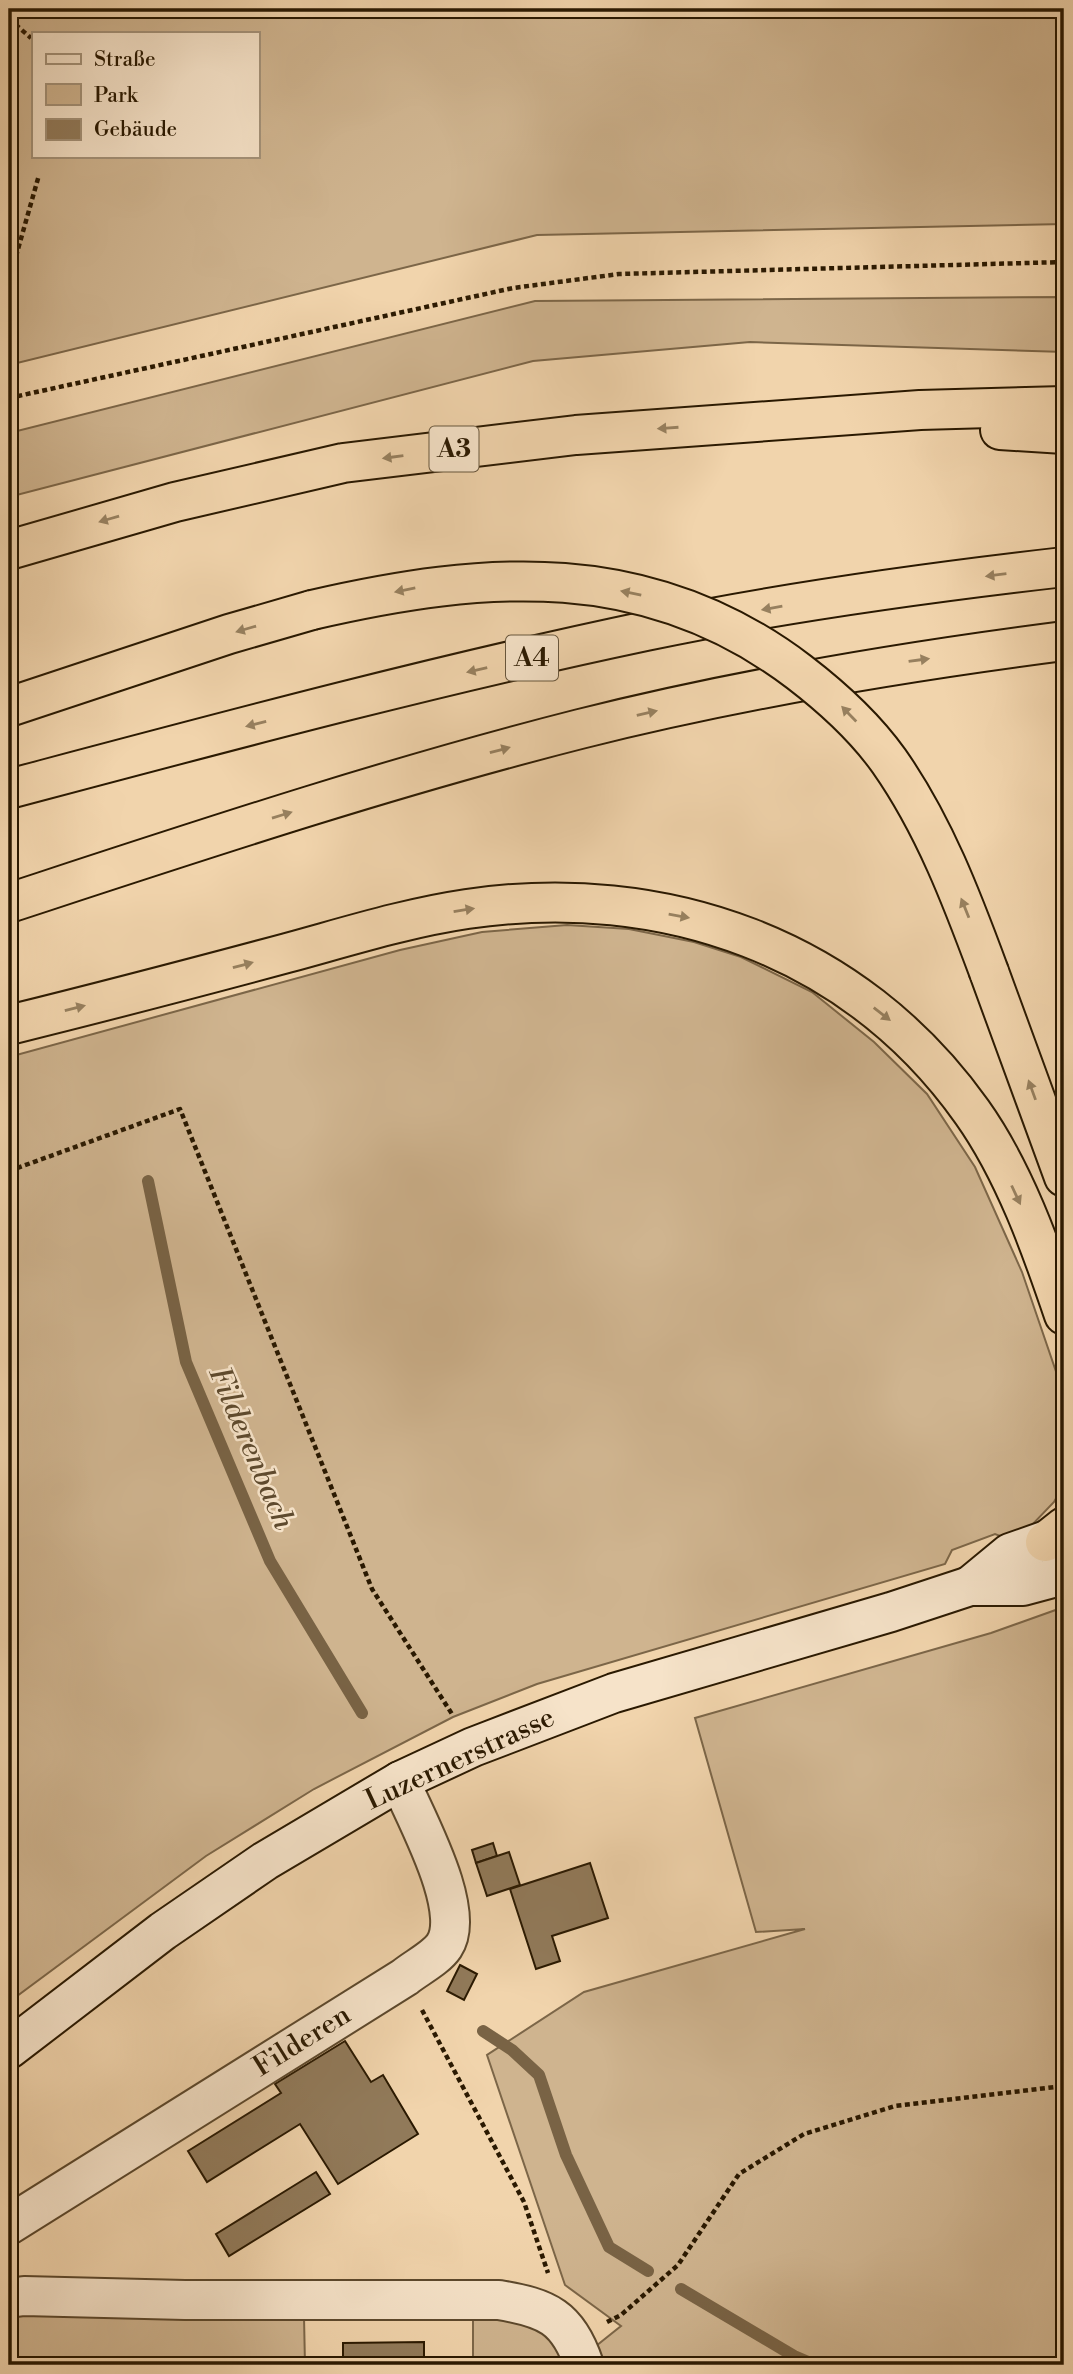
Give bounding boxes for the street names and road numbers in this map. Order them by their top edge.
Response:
road number: A3 [430,426,478,471]
road number: A4 [506,636,558,680]
street label: Luzernerstrasse [360,1700,560,1818]
street label: Filderen [247,1997,357,2085]

